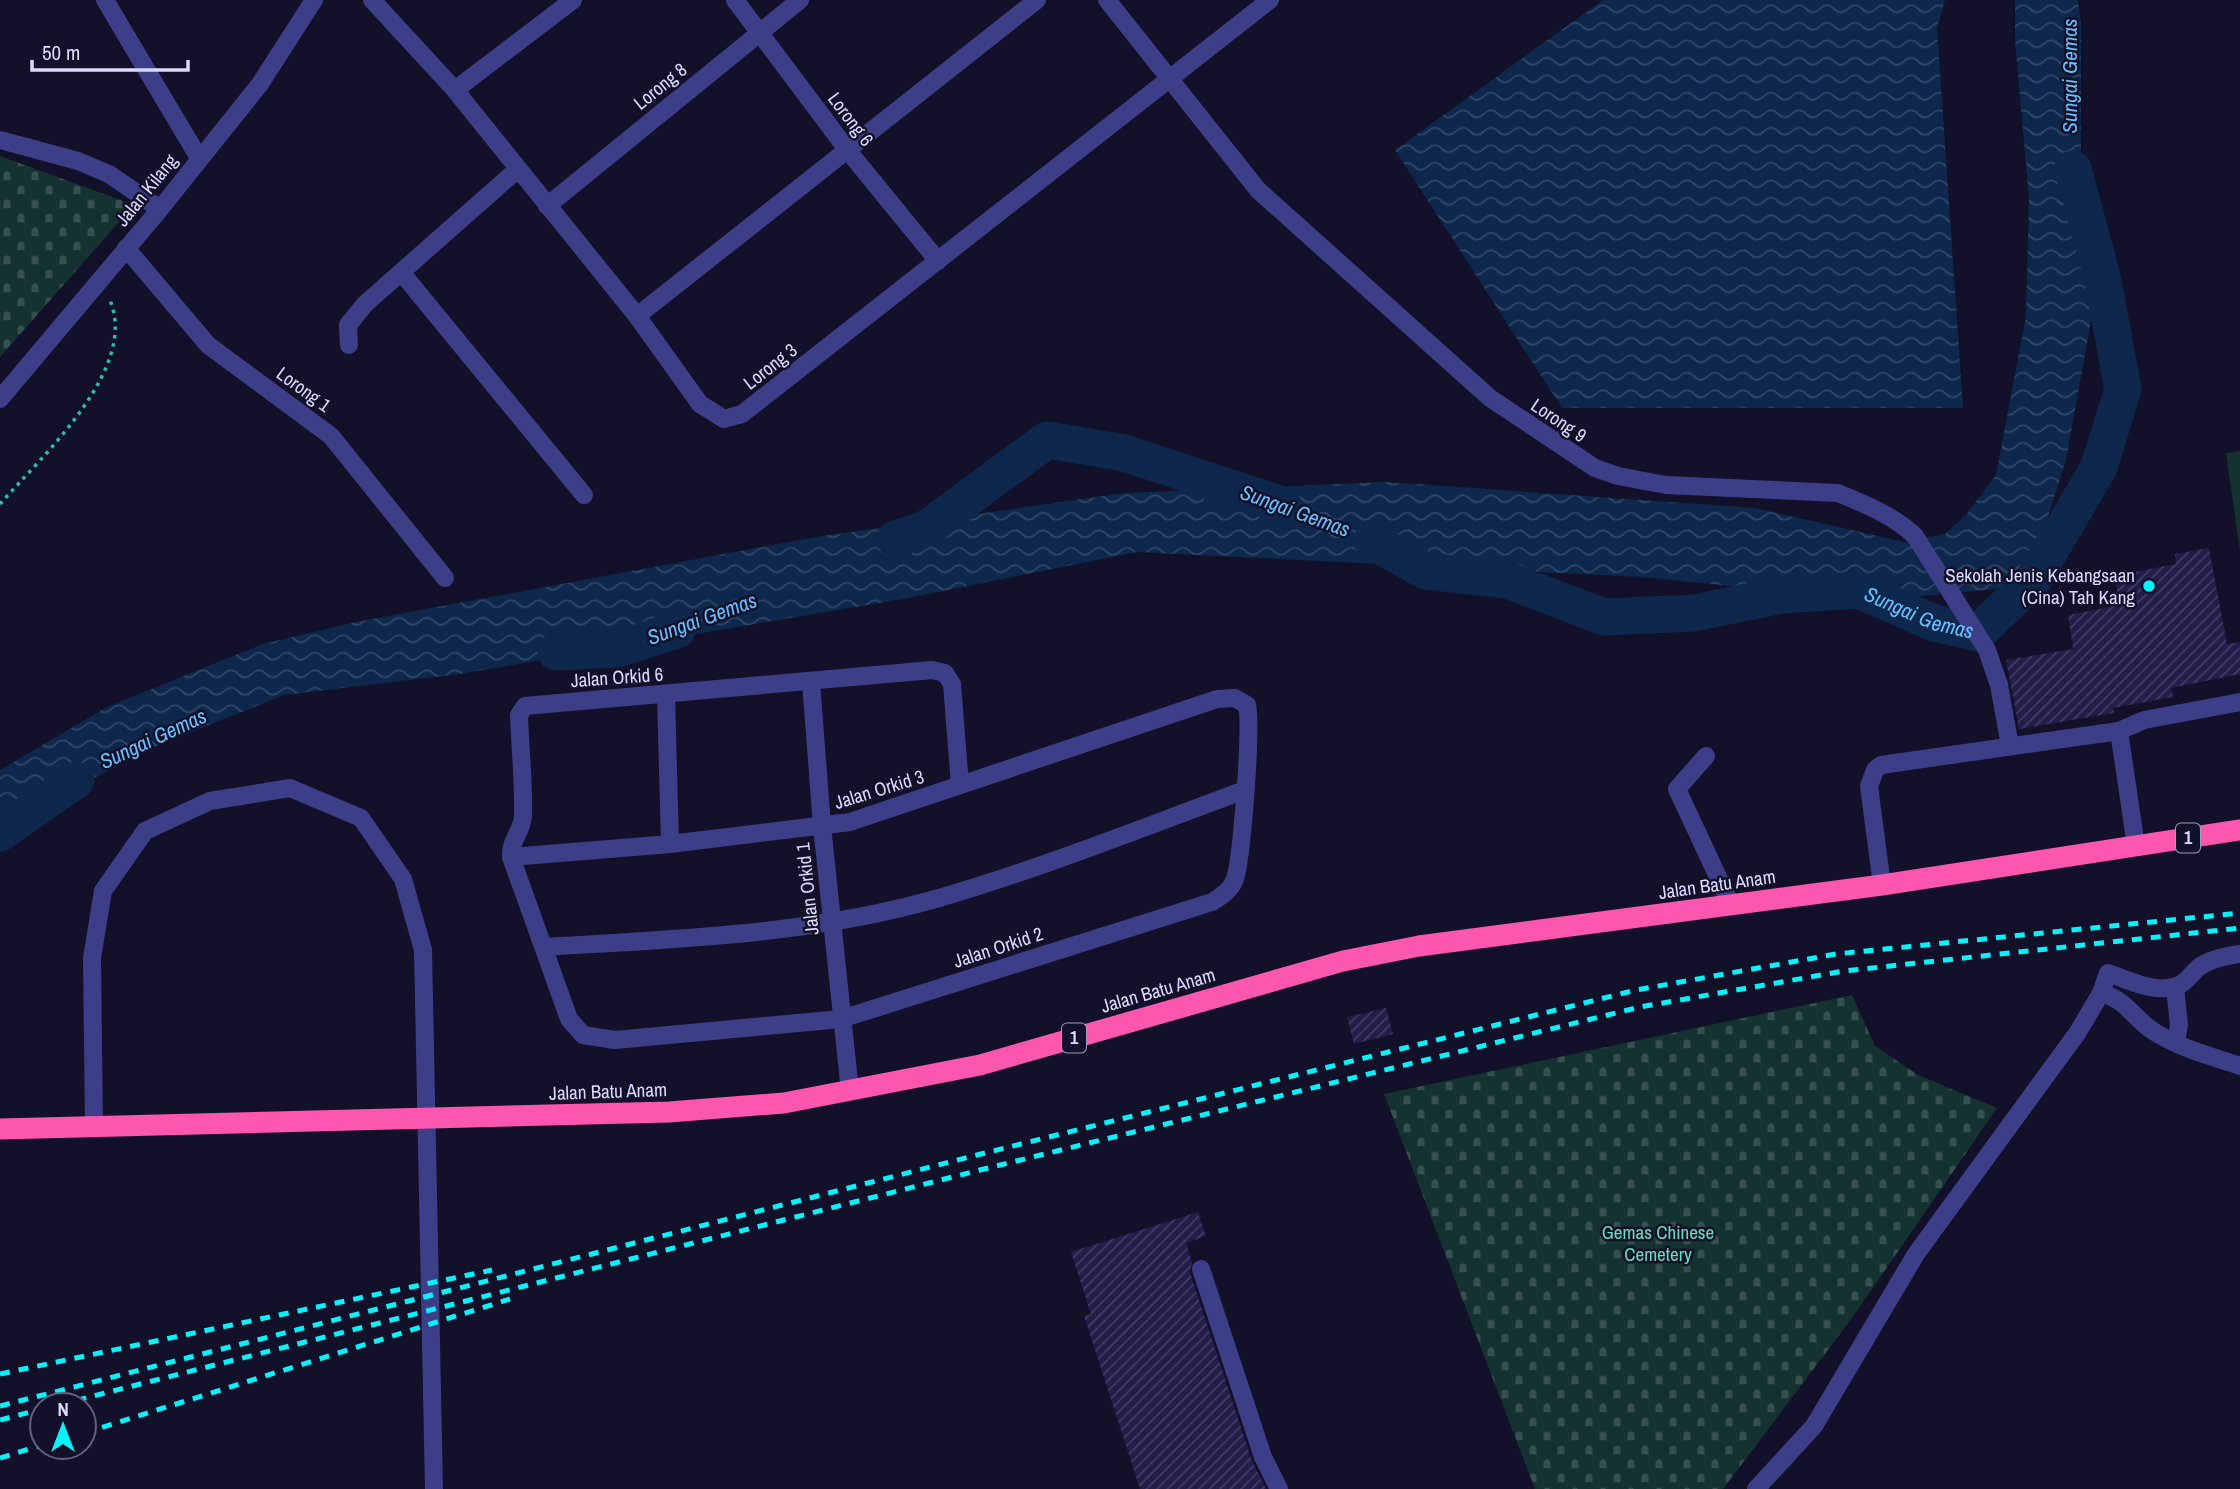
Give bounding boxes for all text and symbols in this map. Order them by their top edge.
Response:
water label: Sungai Gemas [2055,18,2084,133]
scale bar [32,28,187,72]
text: 50 m [42,38,80,67]
street label: Lorong 8 [628,57,692,115]
street label: Lorong 6 [822,87,880,151]
street label: Jalan Kilang [109,148,183,232]
street label: Lorong 3 [738,337,802,395]
street label: Lorong 1 [271,360,337,418]
street label: Lorong 9 [1526,392,1592,448]
water label: Sungai Gemas [1236,477,1354,544]
place label: Sekolah Jenis Kebangsaan (Cina) Tah Kang [1945,562,2135,610]
marker: Sekolah Jenis Kebangsaan (Cina) Tah Kang [2141,578,2157,594]
water label: Sungai Gemas [1860,579,1977,646]
water label: Sungai Gemas [643,585,761,652]
street label: Jalan Orkid 6 [570,661,664,693]
water label: Sungai Gemas [95,701,211,776]
street label: Jalan Orkid 3 [831,763,927,815]
road number: 1 [2176,824,2200,852]
street label: Jalan Orkid 1 [789,841,825,936]
street label: Jalan Batu Anam [1657,863,1777,905]
street label: Jalan Orkid 2 [950,920,1046,974]
street label: Jalan Batu Anam [1098,961,1218,1019]
road number: 1 [1062,1023,1086,1052]
street label: Jalan Batu Anam [549,1076,667,1106]
park label: Gemas Chinese Cemetery [1602,1219,1714,1267]
north arrow [28,1391,98,1461]
text: N [57,1396,69,1422]

